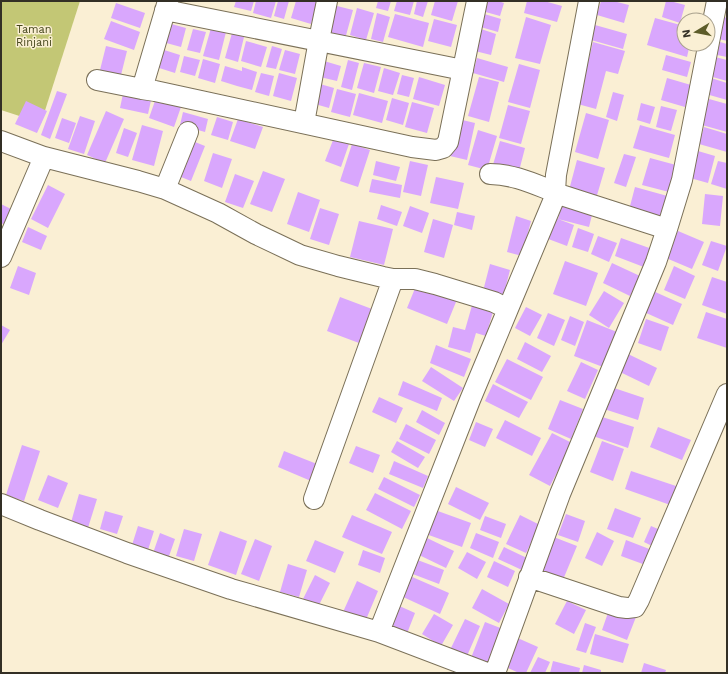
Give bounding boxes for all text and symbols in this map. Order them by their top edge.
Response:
north arrow [676,12,716,52]
park label: Taman Rinjani [16,23,52,49]
text: N [680,29,694,39]

